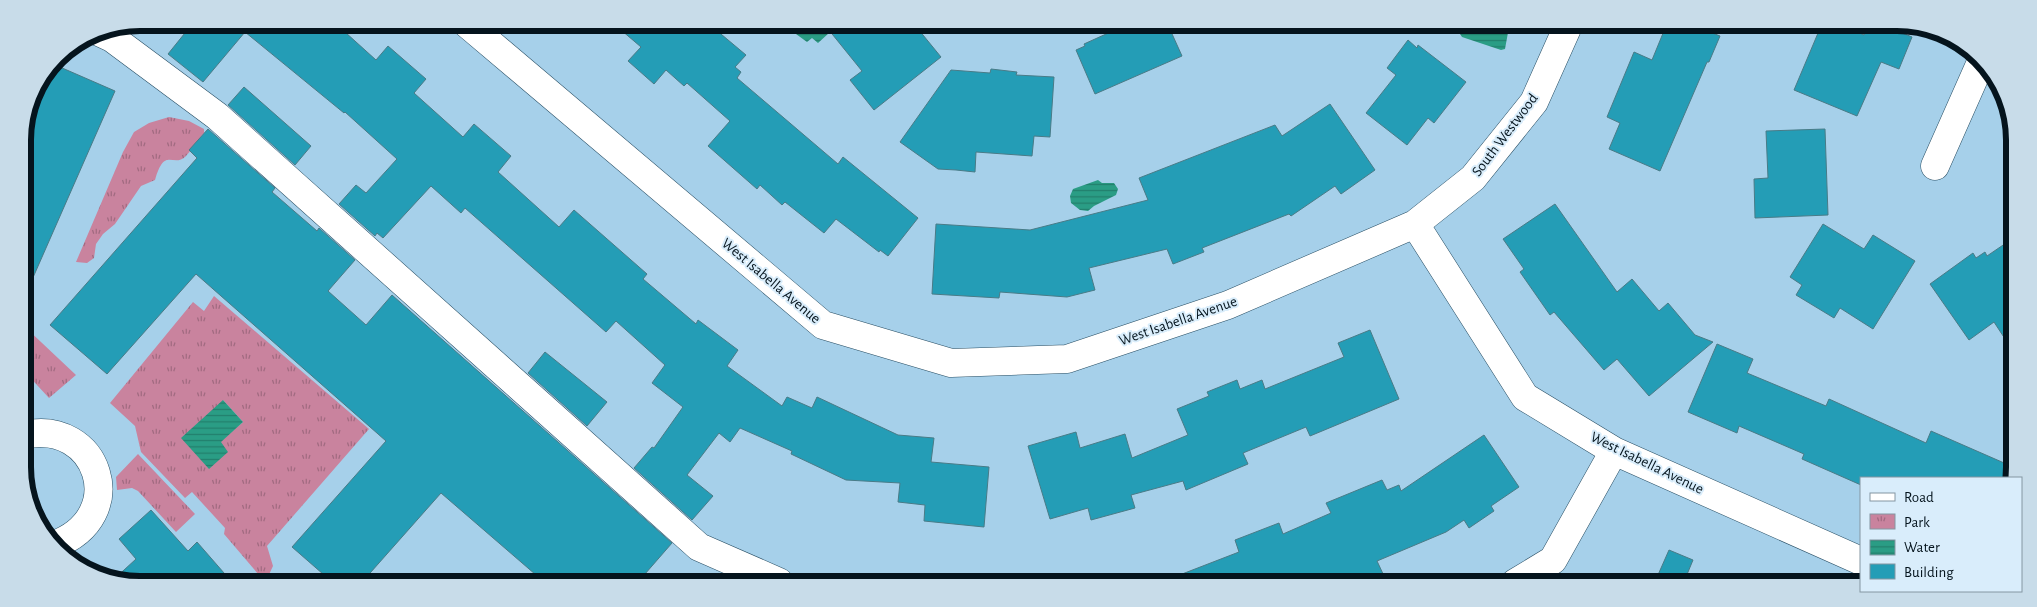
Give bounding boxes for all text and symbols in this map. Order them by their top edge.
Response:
street label: South Westwood [1469,91,1541,179]
street label: West Isabella Avenue [719,235,823,327]
street label: West Isabella Avenue [1117,294,1239,348]
street label: West Isabella Avenue [1588,429,1706,497]
legend [1860,477,2022,592]
text: Road [1904,490,1934,505]
text: Park [1904,515,1930,530]
text: Water [1904,540,1940,555]
text: Building [1904,565,1954,580]

